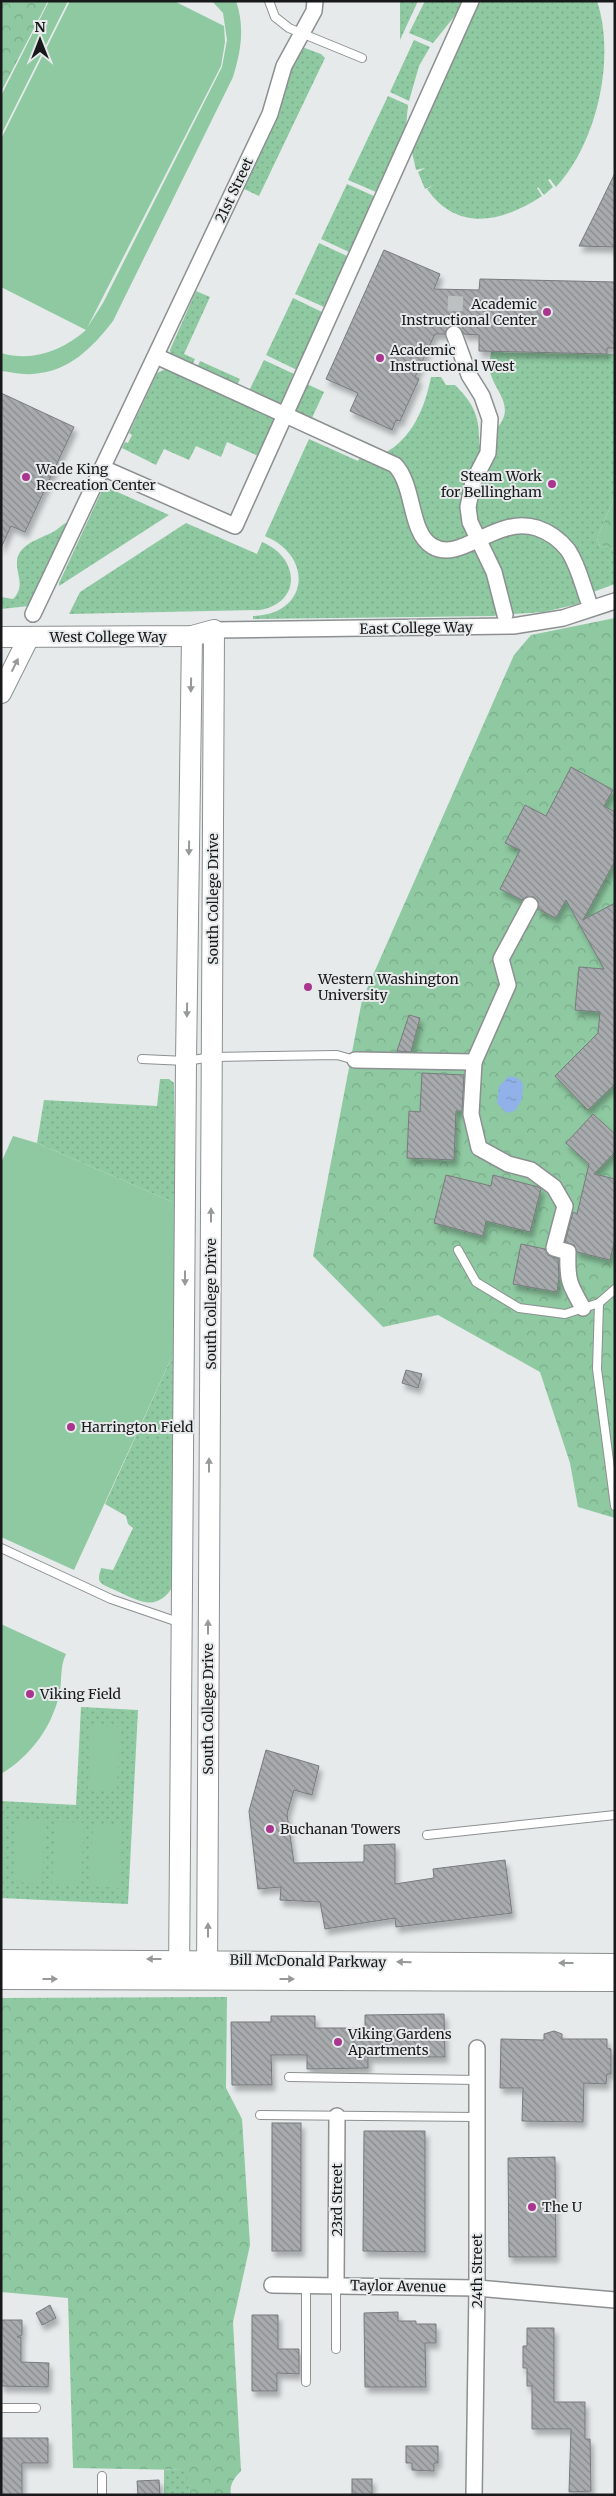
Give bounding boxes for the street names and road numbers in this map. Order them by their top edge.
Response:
street label: 21st Street [211,154,257,225]
street label: East College Way [359,618,474,638]
street label: West College Way [48,628,167,646]
street label: South College Drive [204,833,222,965]
street label: South College Drive [202,1238,220,1370]
street label: South College Drive [199,1643,217,1775]
street label: Bill McDonald Parkway [230,1951,387,1971]
street label: 23rd Street [328,2163,346,2237]
street label: 24th Street [468,2233,486,2308]
street label: Taylor Avenue [350,2276,446,2296]

